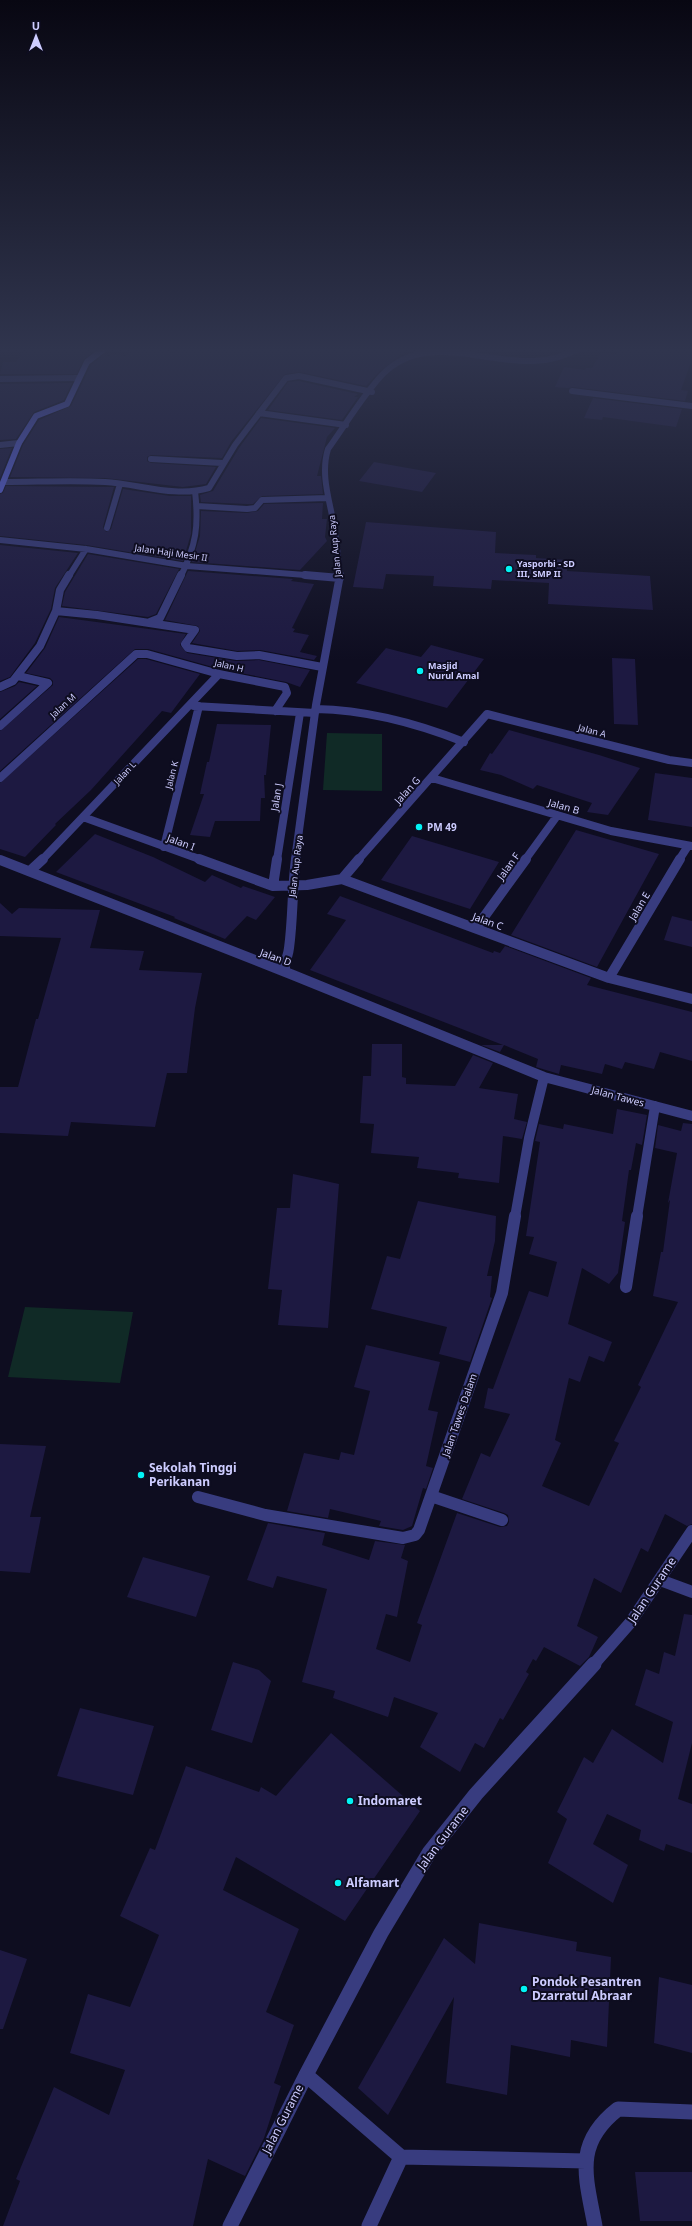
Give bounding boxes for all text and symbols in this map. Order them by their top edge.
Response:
north arrow [16,16,56,56]
text: U [32,18,40,33]
street label: Jalan Aup Raya [325,514,344,579]
street label: Jalan Haji Mesir II [133,541,208,564]
place label: Yasporbi - SD III, SMP II [517,557,575,580]
marker: Yasporbi - SD III, SMP II [504,564,514,574]
street label: Jalan H [212,656,245,675]
place label: Masjid Nurul Amal [428,659,479,682]
marker: Masjid Nurul Amal [415,666,425,676]
street label: Jalan M [46,690,78,722]
street label: Jalan A [576,720,608,741]
street label: Jalan L [110,758,139,788]
street label: Jalan K [162,759,181,791]
street label: Jalan G [390,773,423,808]
street label: Jalan J [267,782,285,813]
street label: Jalan B [546,795,581,817]
place label: PM 49 [427,820,457,834]
marker: PM 49 [414,822,424,832]
street label: Jalan I [164,830,197,853]
street label: Jalan Aup Raya [285,834,306,899]
street label: Jalan F [493,850,523,883]
street label: Jalan E [625,889,653,924]
street label: Jalan C [470,909,506,933]
street label: Jalan D [257,945,294,969]
street label: Jalan Tawes [589,1082,646,1110]
street label: Jalan Tawes Dalam [438,1372,480,1459]
place label: Sekolah Tinggi Perikanan [149,1459,236,1490]
marker: Sekolah Tinggi Perikanan [136,1470,146,1480]
street label: Jalan Gurame [623,1553,680,1627]
place label: Indomaret [358,1792,422,1809]
marker: Indomaret [345,1796,355,1806]
street label: Jalan Gurame [412,1802,472,1874]
place label: Alfamart [346,1874,399,1891]
marker: Alfamart [333,1878,343,1888]
place label: Pondok Pesantren Dzarratul Abraar [532,1973,641,2004]
marker: Pondok Pesantren Dzarratul Abraar [519,1984,529,1994]
street label: Jalan Gurame [257,2081,307,2157]

